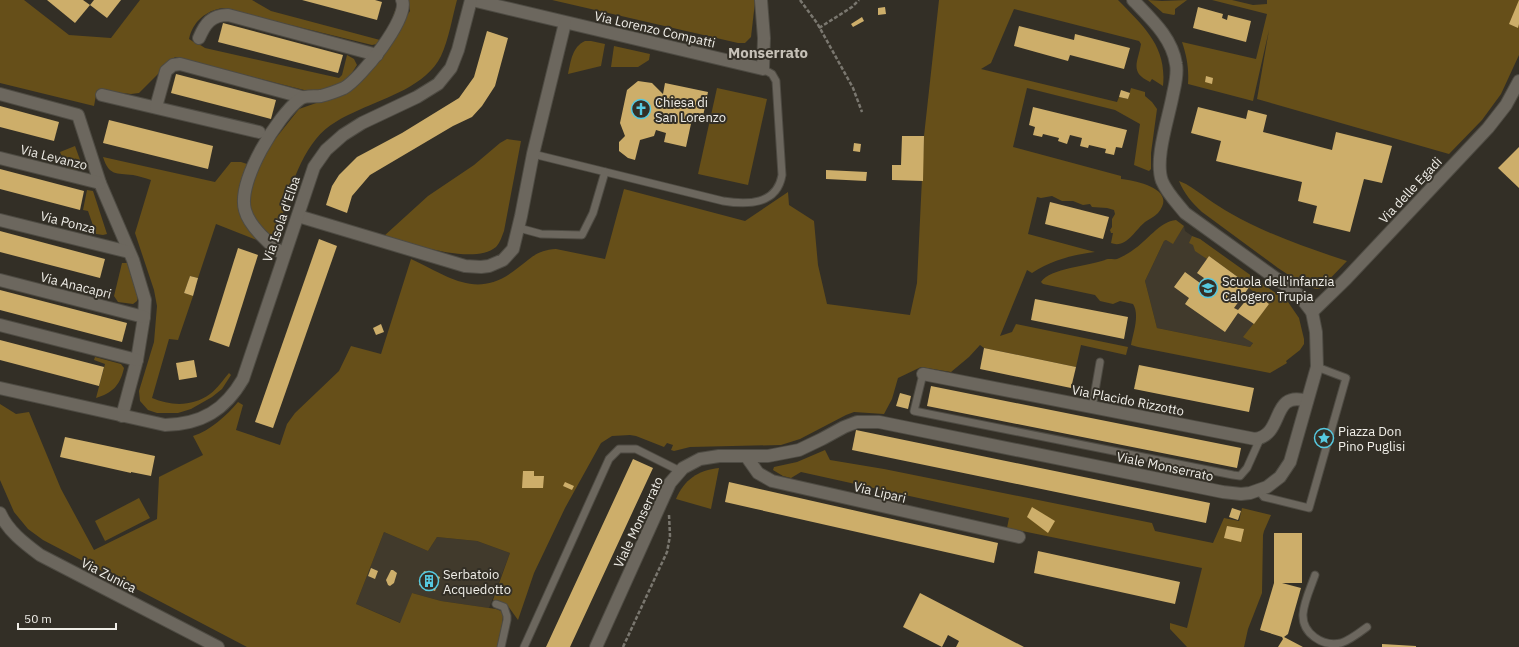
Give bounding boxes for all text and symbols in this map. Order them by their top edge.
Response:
street label: Via Lorenzo Compatti [593,7,717,52]
district label: Monserrato [728,43,808,62]
place label: Chiesa di San Lorenzo [655,94,726,126]
church icon: Chiesa di San Lorenzo [630,98,652,120]
street label: Via Levanzo [19,141,89,174]
street label: Via delle Egadi [1375,153,1446,227]
street label: Via Isola d'Elba [259,174,304,264]
street label: Via Ponza [38,207,97,238]
street label: Via Anacapri [38,268,113,303]
place label: Scuola dell'infanzia Calogero Trupia [1222,273,1335,305]
school or university icon: Scuola dell'infanzia Calogero Trupia [1197,277,1219,299]
street label: Via Placido Rizzotto [1070,381,1186,420]
place label: Piazza Don Pino Puglisi [1338,423,1405,455]
place icon: Piazza Don Pino Puglisi [1313,427,1335,449]
street label: Viale Monserrato [1115,448,1215,485]
street label: Viale Monserrato [610,474,667,571]
street label: Via Lipari [852,478,908,507]
street label: Via Zunica [78,554,139,597]
place label: Serbatoio Acquedotto [443,566,511,598]
building icon: Serbatoio Acquedotto [418,570,440,592]
scale bar [18,605,116,631]
text: 50 m [24,611,52,626]

